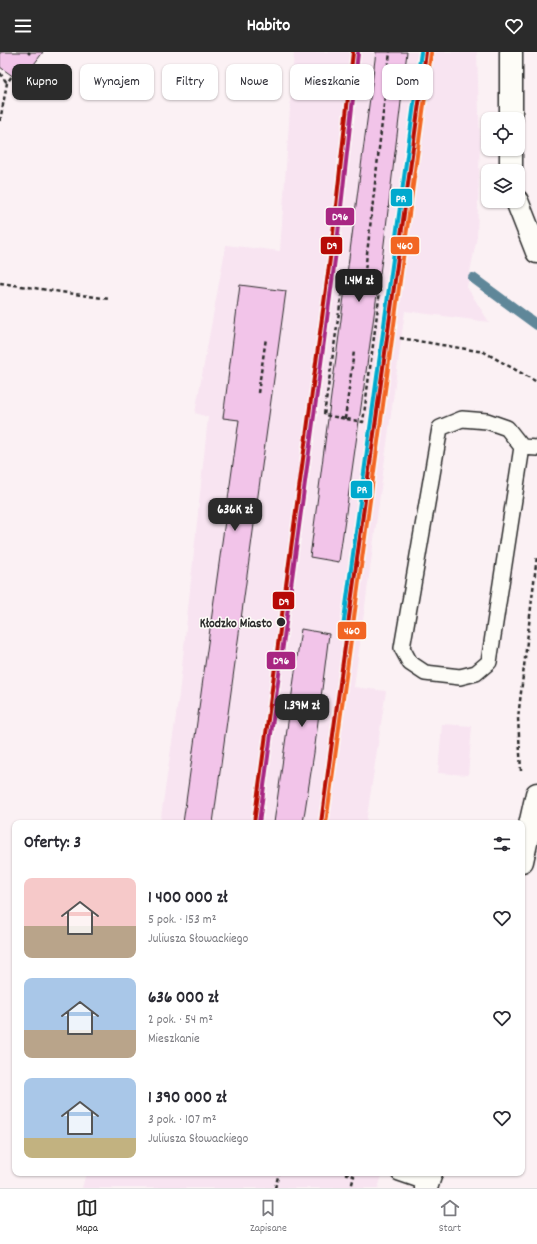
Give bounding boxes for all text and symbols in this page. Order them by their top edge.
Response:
text: Habito [247,14,290,39]
icon: menu [12,15,34,37]
icon: heart [503,15,525,37]
chip: Kupno [12,64,72,100]
chip: Wynajem [80,64,154,100]
chip: Filtry [162,64,218,100]
chip: Nowe [226,64,282,100]
chip: Mieszkanie [290,64,374,100]
chip: Dom [382,64,433,100]
map controls [481,112,525,208]
button: locate [481,112,525,156]
button: layers [481,164,525,208]
line badge: PR [390,188,413,207]
text: PR [396,192,407,208]
line badge: D96 [325,207,355,226]
text: D96 [332,210,349,226]
line badge: D9 [320,236,343,255]
line badge: 460 [390,236,420,255]
text: D9 [327,239,337,255]
text: 460 [397,239,413,255]
pin: 1.4M zł [322,269,396,303]
text: 1.4M zł [344,272,374,291]
line badge: PR [350,480,373,499]
text: PR [357,483,368,499]
pin: 636K zł [198,498,272,532]
text: 636K zł [217,501,253,520]
line badge: D9 [272,591,295,610]
text: D9 [279,595,289,611]
place label: Kłodzko Miasto [200,615,272,634]
marker: Kłodzko Miasto [275,616,287,628]
line badge: 460 [337,621,367,640]
text: 460 [344,624,360,640]
line badge: D96 [266,651,296,670]
text: D96 [273,654,290,670]
pin: 1.39M zł [261,694,343,728]
text: 1.39M zł [284,697,320,716]
text: Oferty: 3 [24,832,81,856]
icon: filters [491,833,513,855]
text: 1 400 000 zł [148,887,228,911]
icon: home [56,894,104,942]
icon: heart [491,907,513,929]
text: 5 pok. · 153 m² [148,911,216,930]
text: Juliusza Słowackiego [148,930,248,949]
text: 636 000 zł [148,987,219,1011]
icon: home [56,994,104,1042]
icon: heart [491,1007,513,1029]
text: 2 pok. · 54 m² [148,1011,213,1030]
text: Mieszkanie [148,1030,200,1049]
text: 1 390 000 zł [148,1087,227,1111]
icon: home [56,1094,104,1142]
icon: heart [491,1107,513,1129]
text: 3 pok. · 107 m² [148,1111,217,1130]
text: Juliusza Słowackiego [148,1130,248,1149]
tab: Mapa [76,1197,98,1237]
tab: Zapisane [250,1197,287,1237]
tab: Start [439,1197,461,1237]

